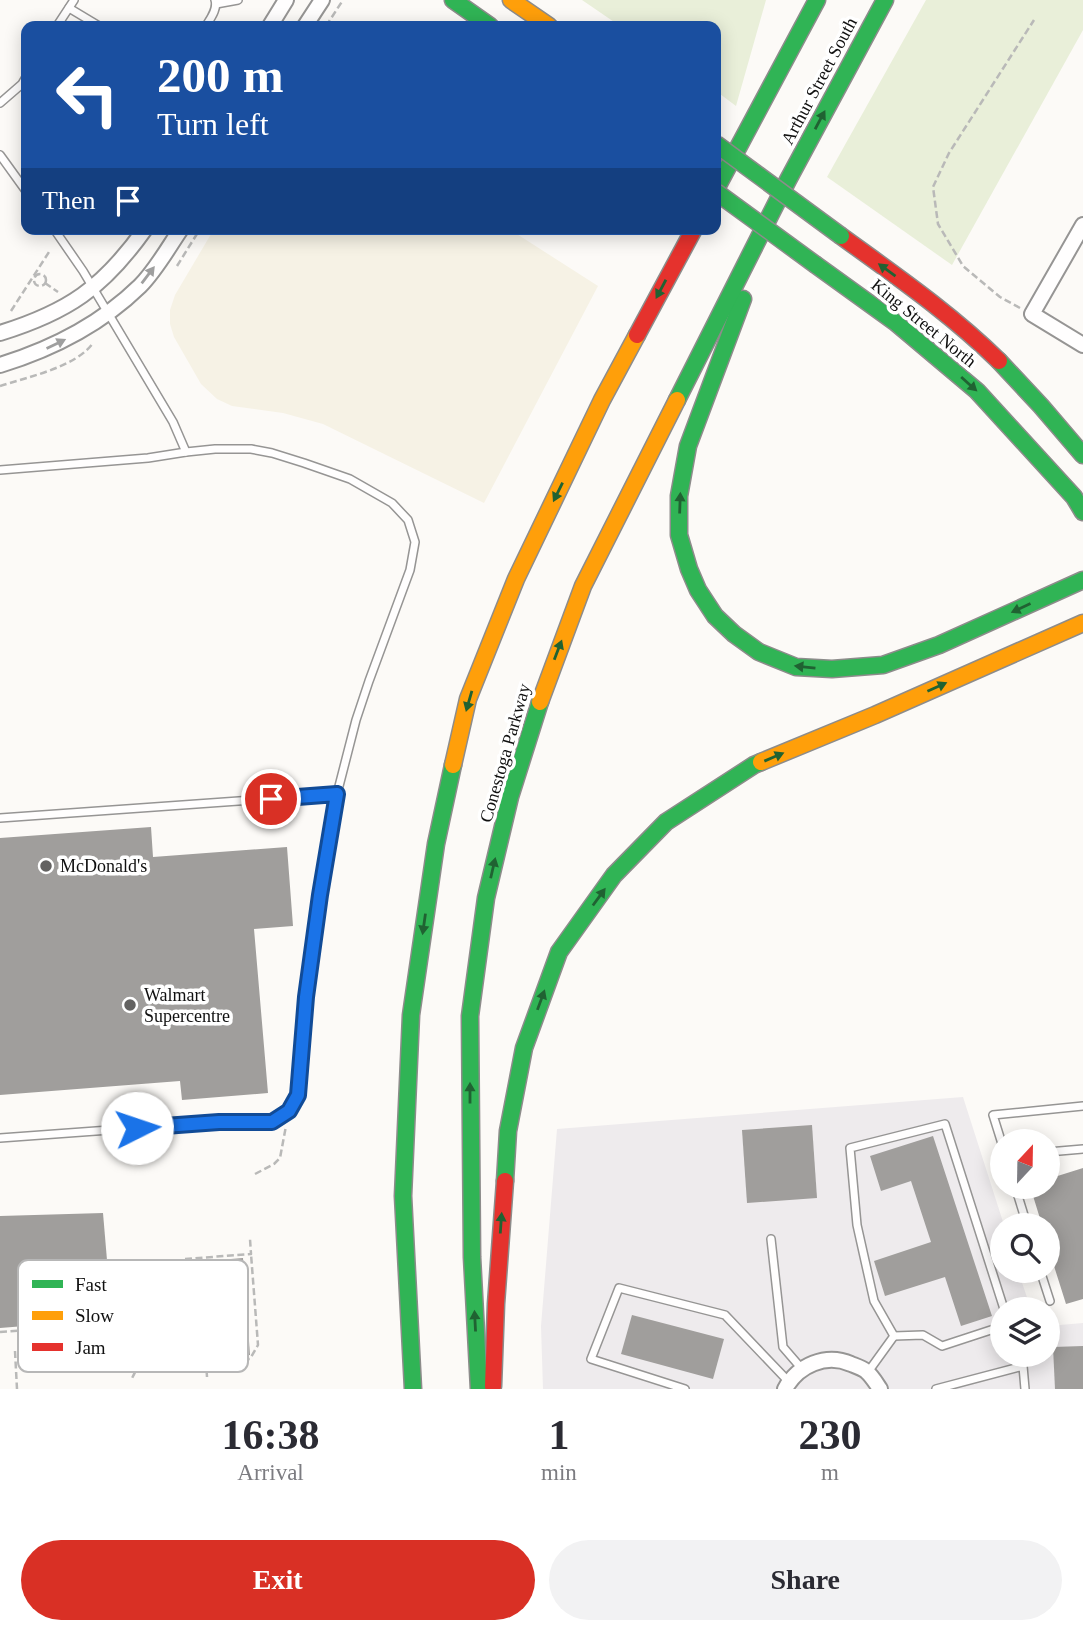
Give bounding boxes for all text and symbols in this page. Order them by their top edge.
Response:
street label: Arthur Street South [777,14,861,148]
text: 200 m [157,48,284,103]
icon: left [42,49,133,140]
text: Turn left [157,106,269,142]
one-way arrow [815,110,826,130]
icon: arrive [109,182,147,220]
text: Then [42,186,95,215]
one-way arrow [878,263,897,277]
one-way arrow [141,266,155,284]
street label: King Street North [868,275,980,371]
one-way arrow [656,280,668,300]
one-way arrow [46,338,66,350]
one-way arrow [960,376,977,392]
one-way arrow [552,482,564,502]
one-way arrow [674,491,685,513]
one-way arrow [1010,603,1031,614]
one-way arrow [552,639,563,660]
one-way arrow [794,661,816,672]
street label: Conestoga Parkway [476,681,534,825]
one-way arrow [927,681,947,693]
one-way arrow [463,691,473,712]
one-way arrow [764,751,785,762]
pin [241,769,301,829]
icon: arrive [252,780,290,818]
place label: McDonald's [60,856,147,876]
one-way arrow [488,857,499,879]
marker: McDonald's [38,858,54,874]
one-way arrow [592,888,606,906]
one-way arrow [419,913,430,935]
place label: Walmart Supercentre [144,985,230,1026]
one-way arrow [536,990,547,1011]
marker: Walmart Supercentre [122,997,138,1013]
one-way arrow [464,1082,476,1104]
position arrow [100,1091,174,1165]
north arrow [990,1129,1060,1199]
map controls [990,1129,1060,1367]
one-way arrow [496,1212,507,1234]
button: search [990,1213,1060,1283]
legend [18,1260,248,1372]
text: Fast [75,1274,107,1295]
button: layers [990,1297,1060,1367]
text: Slow [75,1305,114,1326]
one-way arrow [470,1310,481,1332]
text: Jam [75,1337,106,1358]
text: 16:38 [222,1412,320,1458]
text: 1 [548,1412,569,1458]
text: 230 [798,1412,861,1458]
text: Arrival [237,1460,304,1485]
text: min [541,1460,577,1485]
text: m [821,1460,839,1485]
button: Exit [21,1540,535,1620]
button: Share [549,1540,1062,1620]

